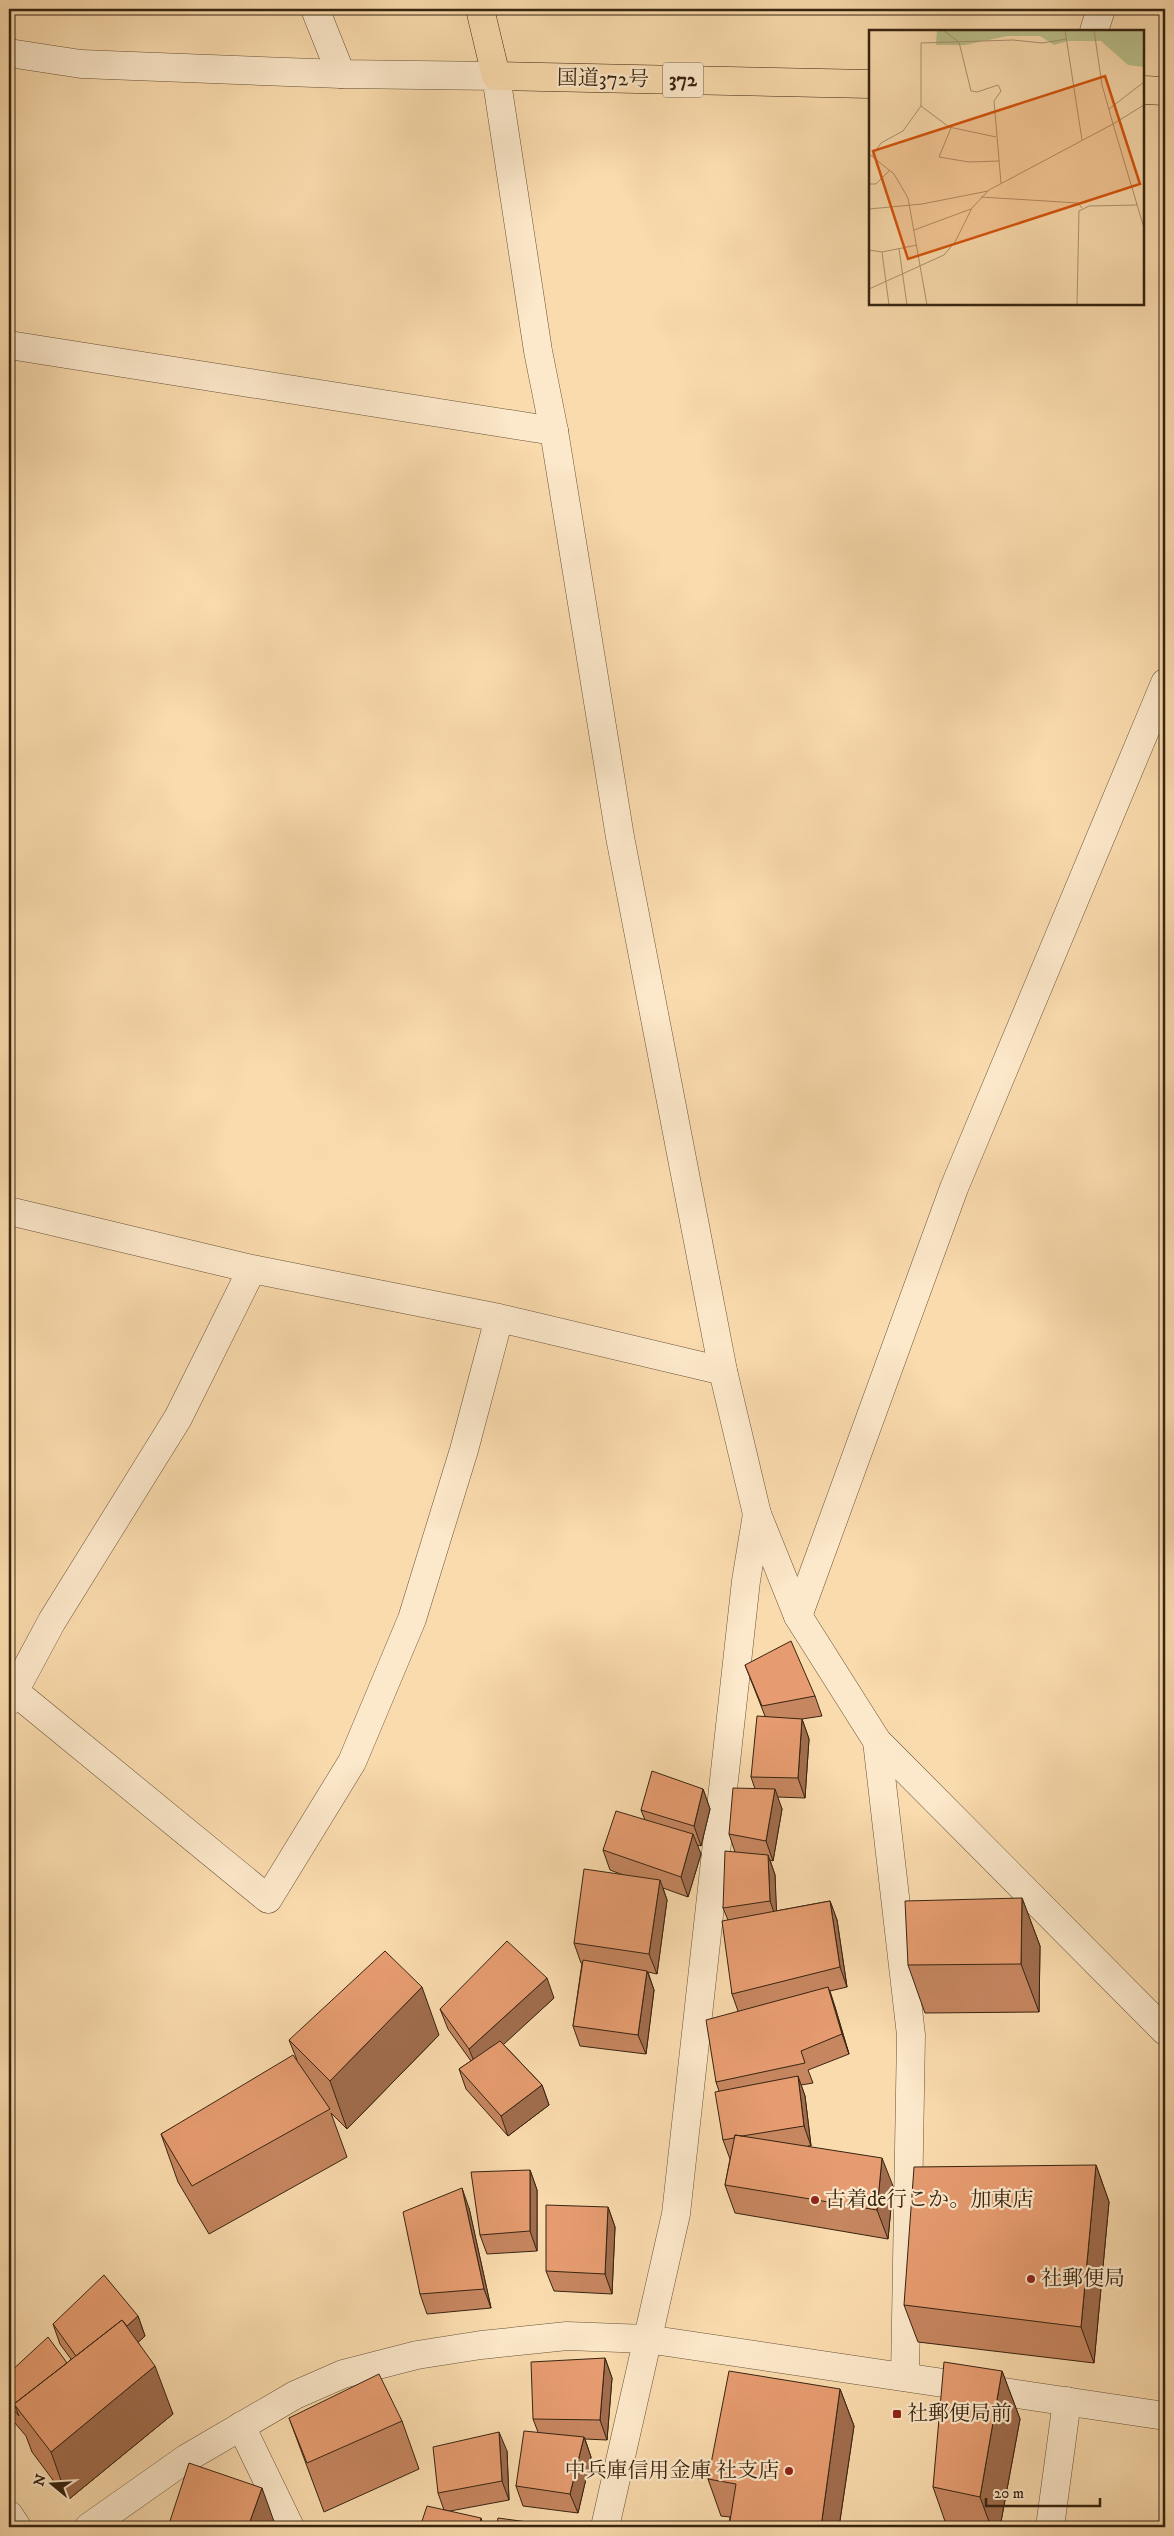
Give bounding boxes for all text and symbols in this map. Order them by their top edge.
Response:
inset map [869,30,1144,305]
road number: 372 [663,62,703,98]
street label: 国道372号 [557,65,649,93]
place label: 古着de行こか。加東店 [825,2187,1033,2213]
marker: 古着de行こか。加東店 [809,2194,821,2206]
place label: 社郵便局 [1041,2266,1125,2292]
marker: 社郵便局 [1025,2273,1037,2285]
place label: 社郵便局前 [907,2401,1012,2427]
marker: 社郵便局前 [891,2408,903,2420]
north arrow [28,2458,78,2508]
place label: 中兵庫信用金庫 社支店 [564,2458,779,2484]
marker: 中兵庫信用金庫 社支店 [783,2465,795,2477]
text: N [30,2472,51,2489]
scale bar [986,2476,1100,2508]
text: 20 m [994,2484,1024,2503]

